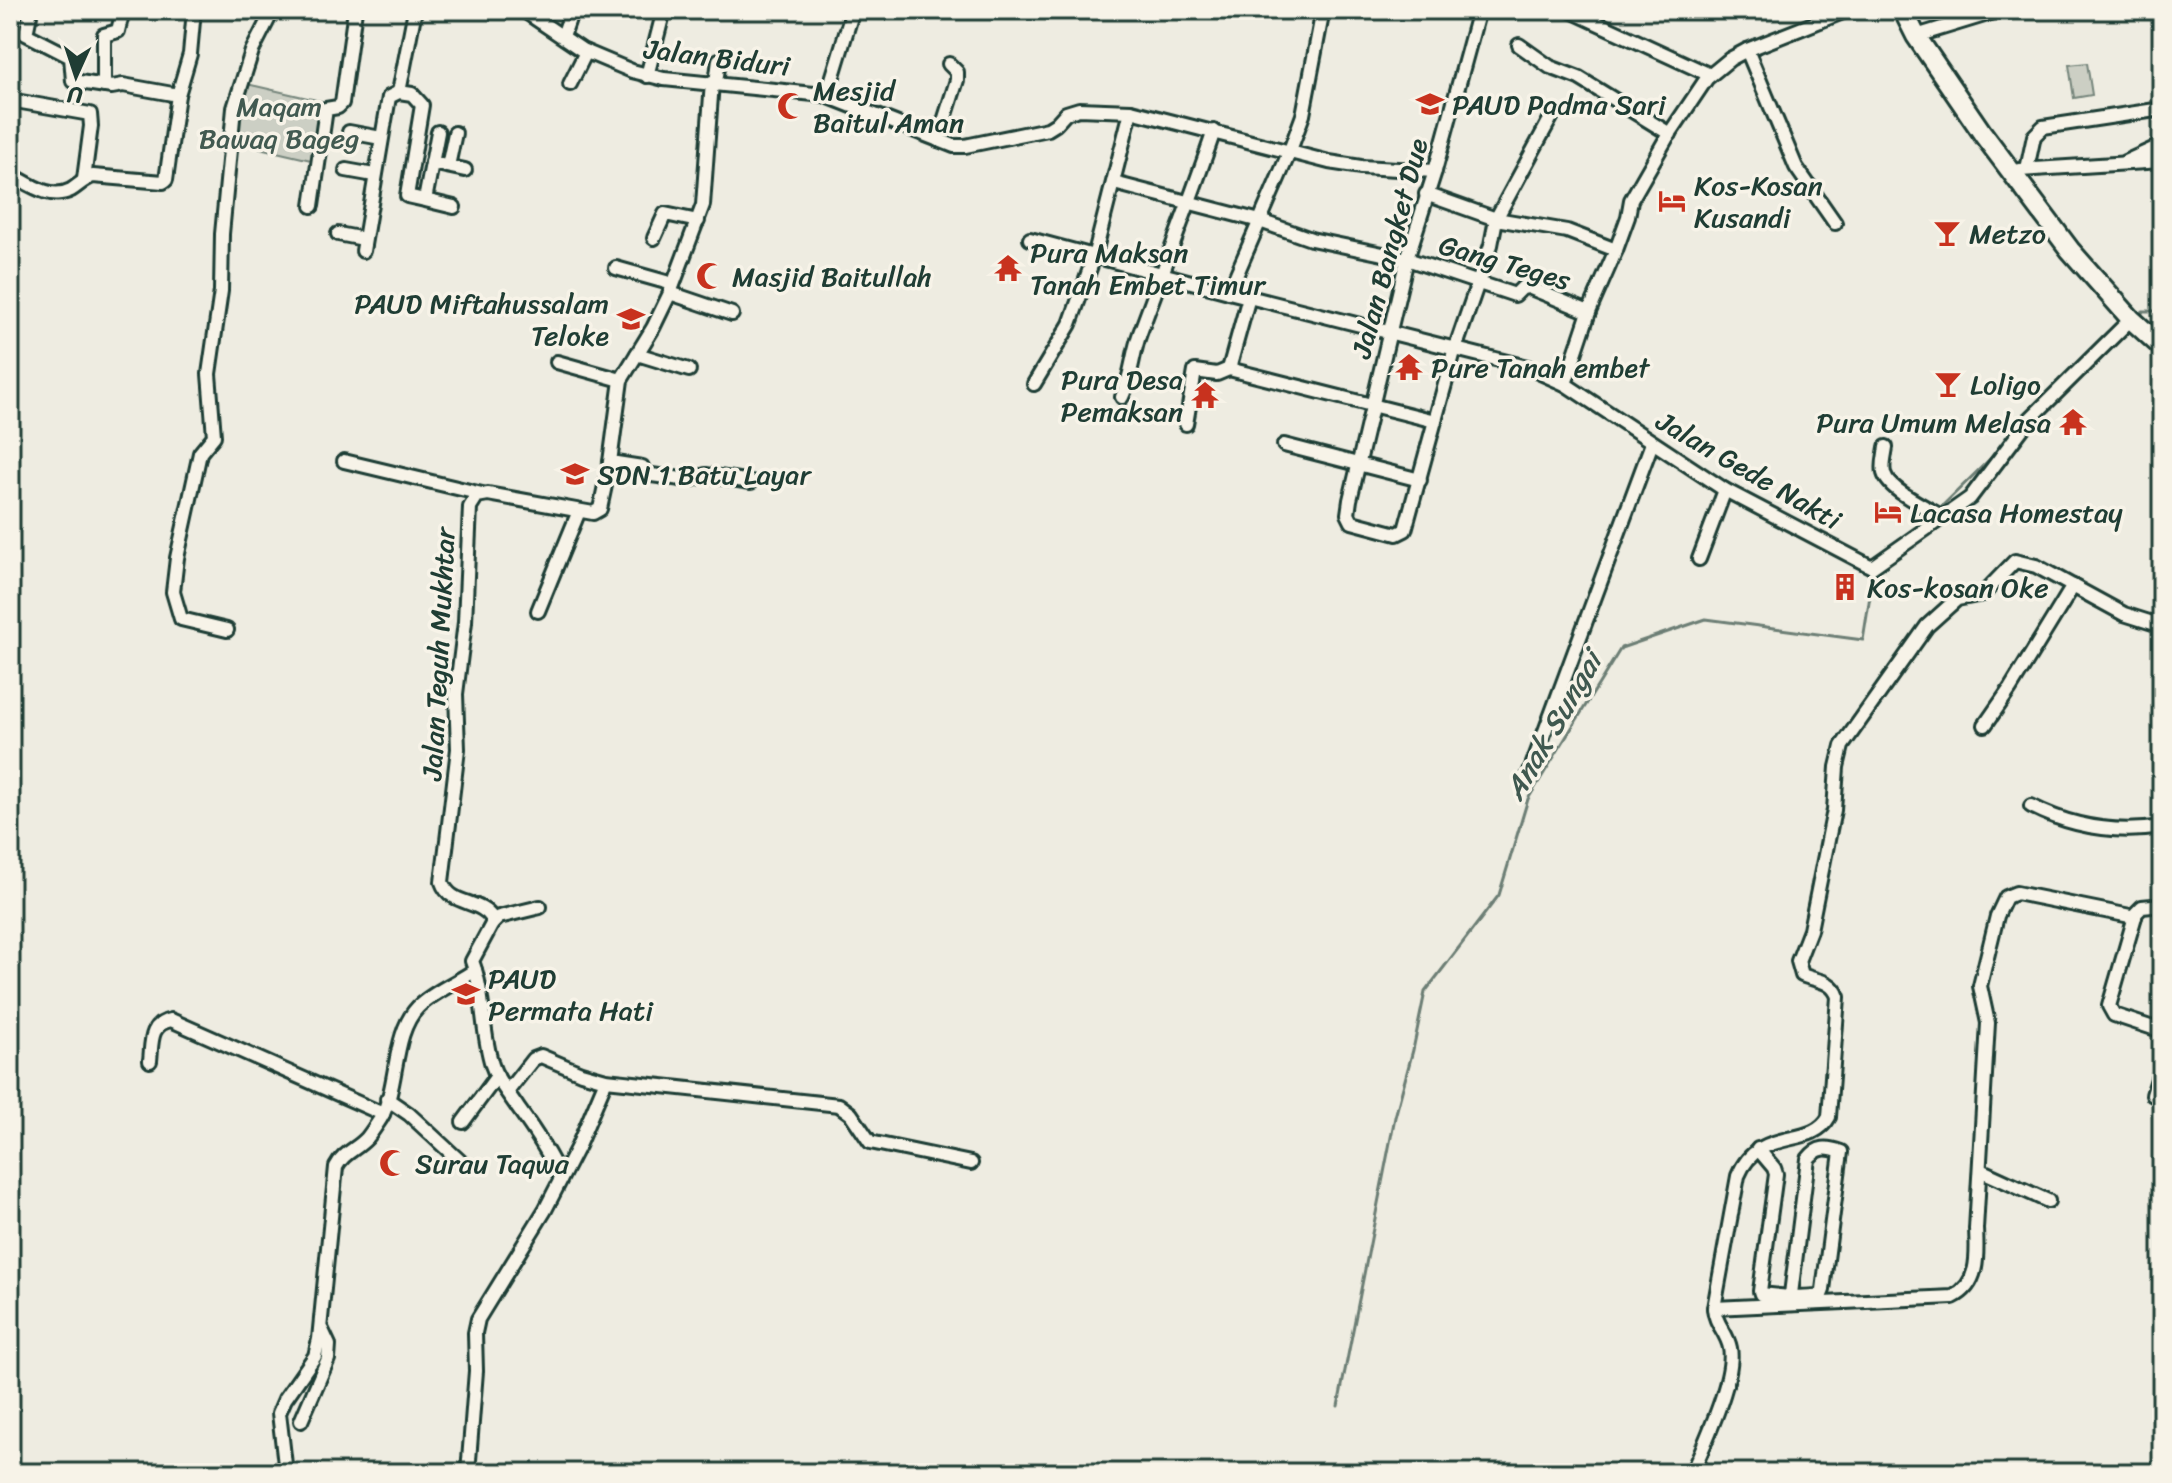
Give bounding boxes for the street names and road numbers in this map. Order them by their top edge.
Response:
street label: Jalan Biduri [640,24,794,91]
street label: Jalan Bangket Due [1336,133,1442,365]
street label: Gang Teges [1433,220,1577,305]
street label: Jalan Gede Nakti [1646,397,1852,544]
street label: Jalan Teguh Mukhtar [407,525,470,783]

